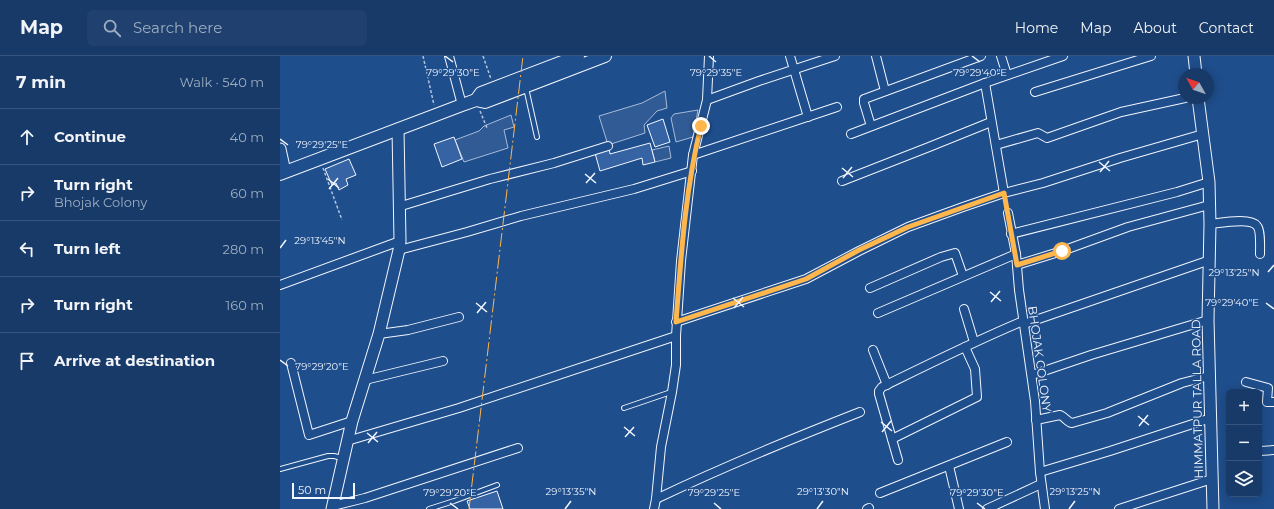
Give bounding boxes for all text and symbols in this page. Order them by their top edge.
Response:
search box [87,10,367,46]
text: Map [20,16,63,39]
icon: search [101,17,123,39]
text: Search here [133,18,222,37]
text: Home [1015,19,1058,37]
text: Map [1080,19,1111,37]
text: About [1133,19,1177,37]
text: Contact [1199,19,1254,37]
text: 79°29'30"E [426,66,480,79]
text: 79°29'35"E [690,66,742,79]
text: 79°29'40"E [953,66,1007,79]
north arrow [1178,68,1214,104]
text: 7 min [16,72,66,92]
text: Walk · 540 m [179,74,264,90]
route end [692,117,710,135]
icon: ahead [16,126,38,148]
text: Continue [54,127,126,146]
text: 40 m [230,129,264,145]
text: 79°29'25"E [296,138,348,151]
text: Turn right [54,175,133,194]
icon: right [16,182,38,204]
text: 60 m [230,185,264,201]
text: Bhojak Colony [54,194,147,210]
text: 29°13'45"N [294,234,346,247]
icon: left [16,238,38,260]
text: Turn left [54,239,121,258]
text: 280 m [223,241,264,257]
route start [1053,242,1071,260]
text: 29°13'25"N [1208,266,1260,279]
icon: right [16,294,38,316]
text: Turn right [54,295,133,314]
text: 79°29'40"E [1205,296,1259,309]
text: 160 m [226,297,264,313]
street label: BHOJAK COLONY [1025,305,1055,413]
street label: HIMMATPUR TALLA ROAD [1188,319,1206,479]
icon: arrive [16,350,38,372]
text: Arrive at destination [54,351,215,370]
text: 79°29'20"E [295,360,349,373]
map controls [1226,389,1262,497]
button: + [1226,389,1262,425]
button: − [1226,425,1262,461]
button: layers [1226,461,1262,497]
scale bar [292,481,355,500]
text: 50 m [298,483,326,497]
text: 29°13'35"N [546,485,596,498]
text: 29°13'30"N [797,485,849,498]
text: 29°13'25"N [1049,485,1101,498]
text: 79°29'20"E [423,486,477,499]
text: 79°29'25"E [688,486,740,499]
text: 79°29'30"E [950,486,1004,499]

